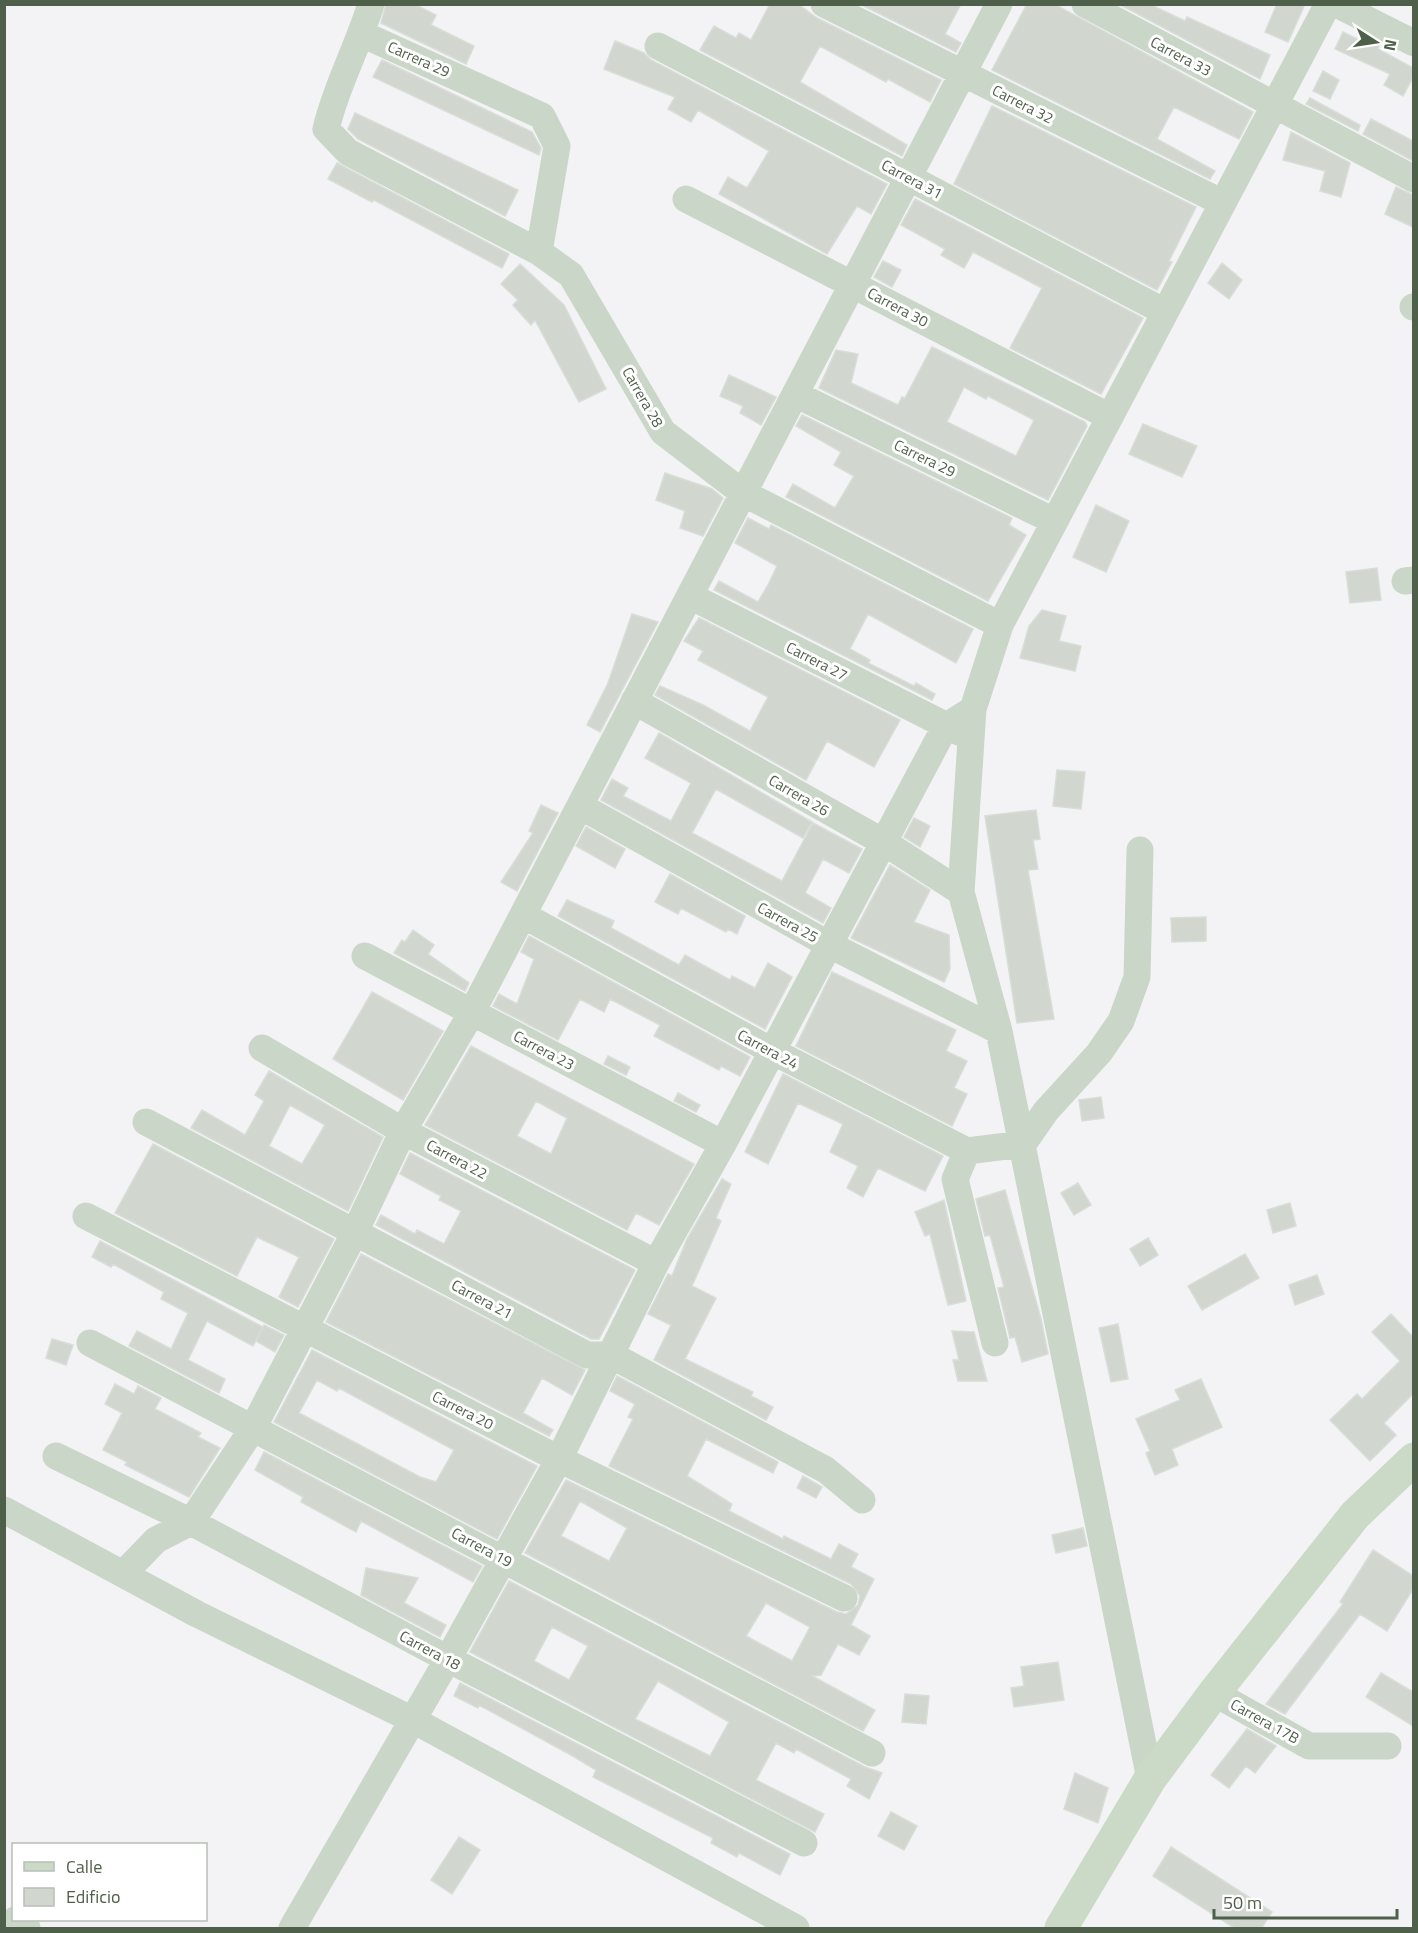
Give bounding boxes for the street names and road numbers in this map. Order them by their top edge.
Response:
street label: Carrera 33 [1146,30,1216,82]
street label: Carrera 29 [384,35,454,83]
street label: Carrera 32 [988,79,1058,129]
street label: Carrera 31 [877,153,947,205]
street label: Carrera 30 [863,281,933,333]
street label: Carrera 28 [616,363,670,431]
street label: Carrera 29 [890,433,960,483]
street label: Carrera 27 [782,636,852,686]
street label: Carrera 26 [765,768,833,822]
street label: Carrera 25 [753,896,823,948]
street label: Carrera 24 [733,1023,803,1075]
street label: Carrera 23 [509,1024,579,1076]
street label: Carrera 22 [422,1133,492,1185]
street label: Carrera 21 [447,1273,517,1325]
street label: Carrera 20 [428,1385,498,1435]
street label: Carrera 19 [447,1521,517,1573]
street label: Carrera 18 [395,1624,465,1676]
street label: Carrera 17B [1226,1693,1304,1749]

